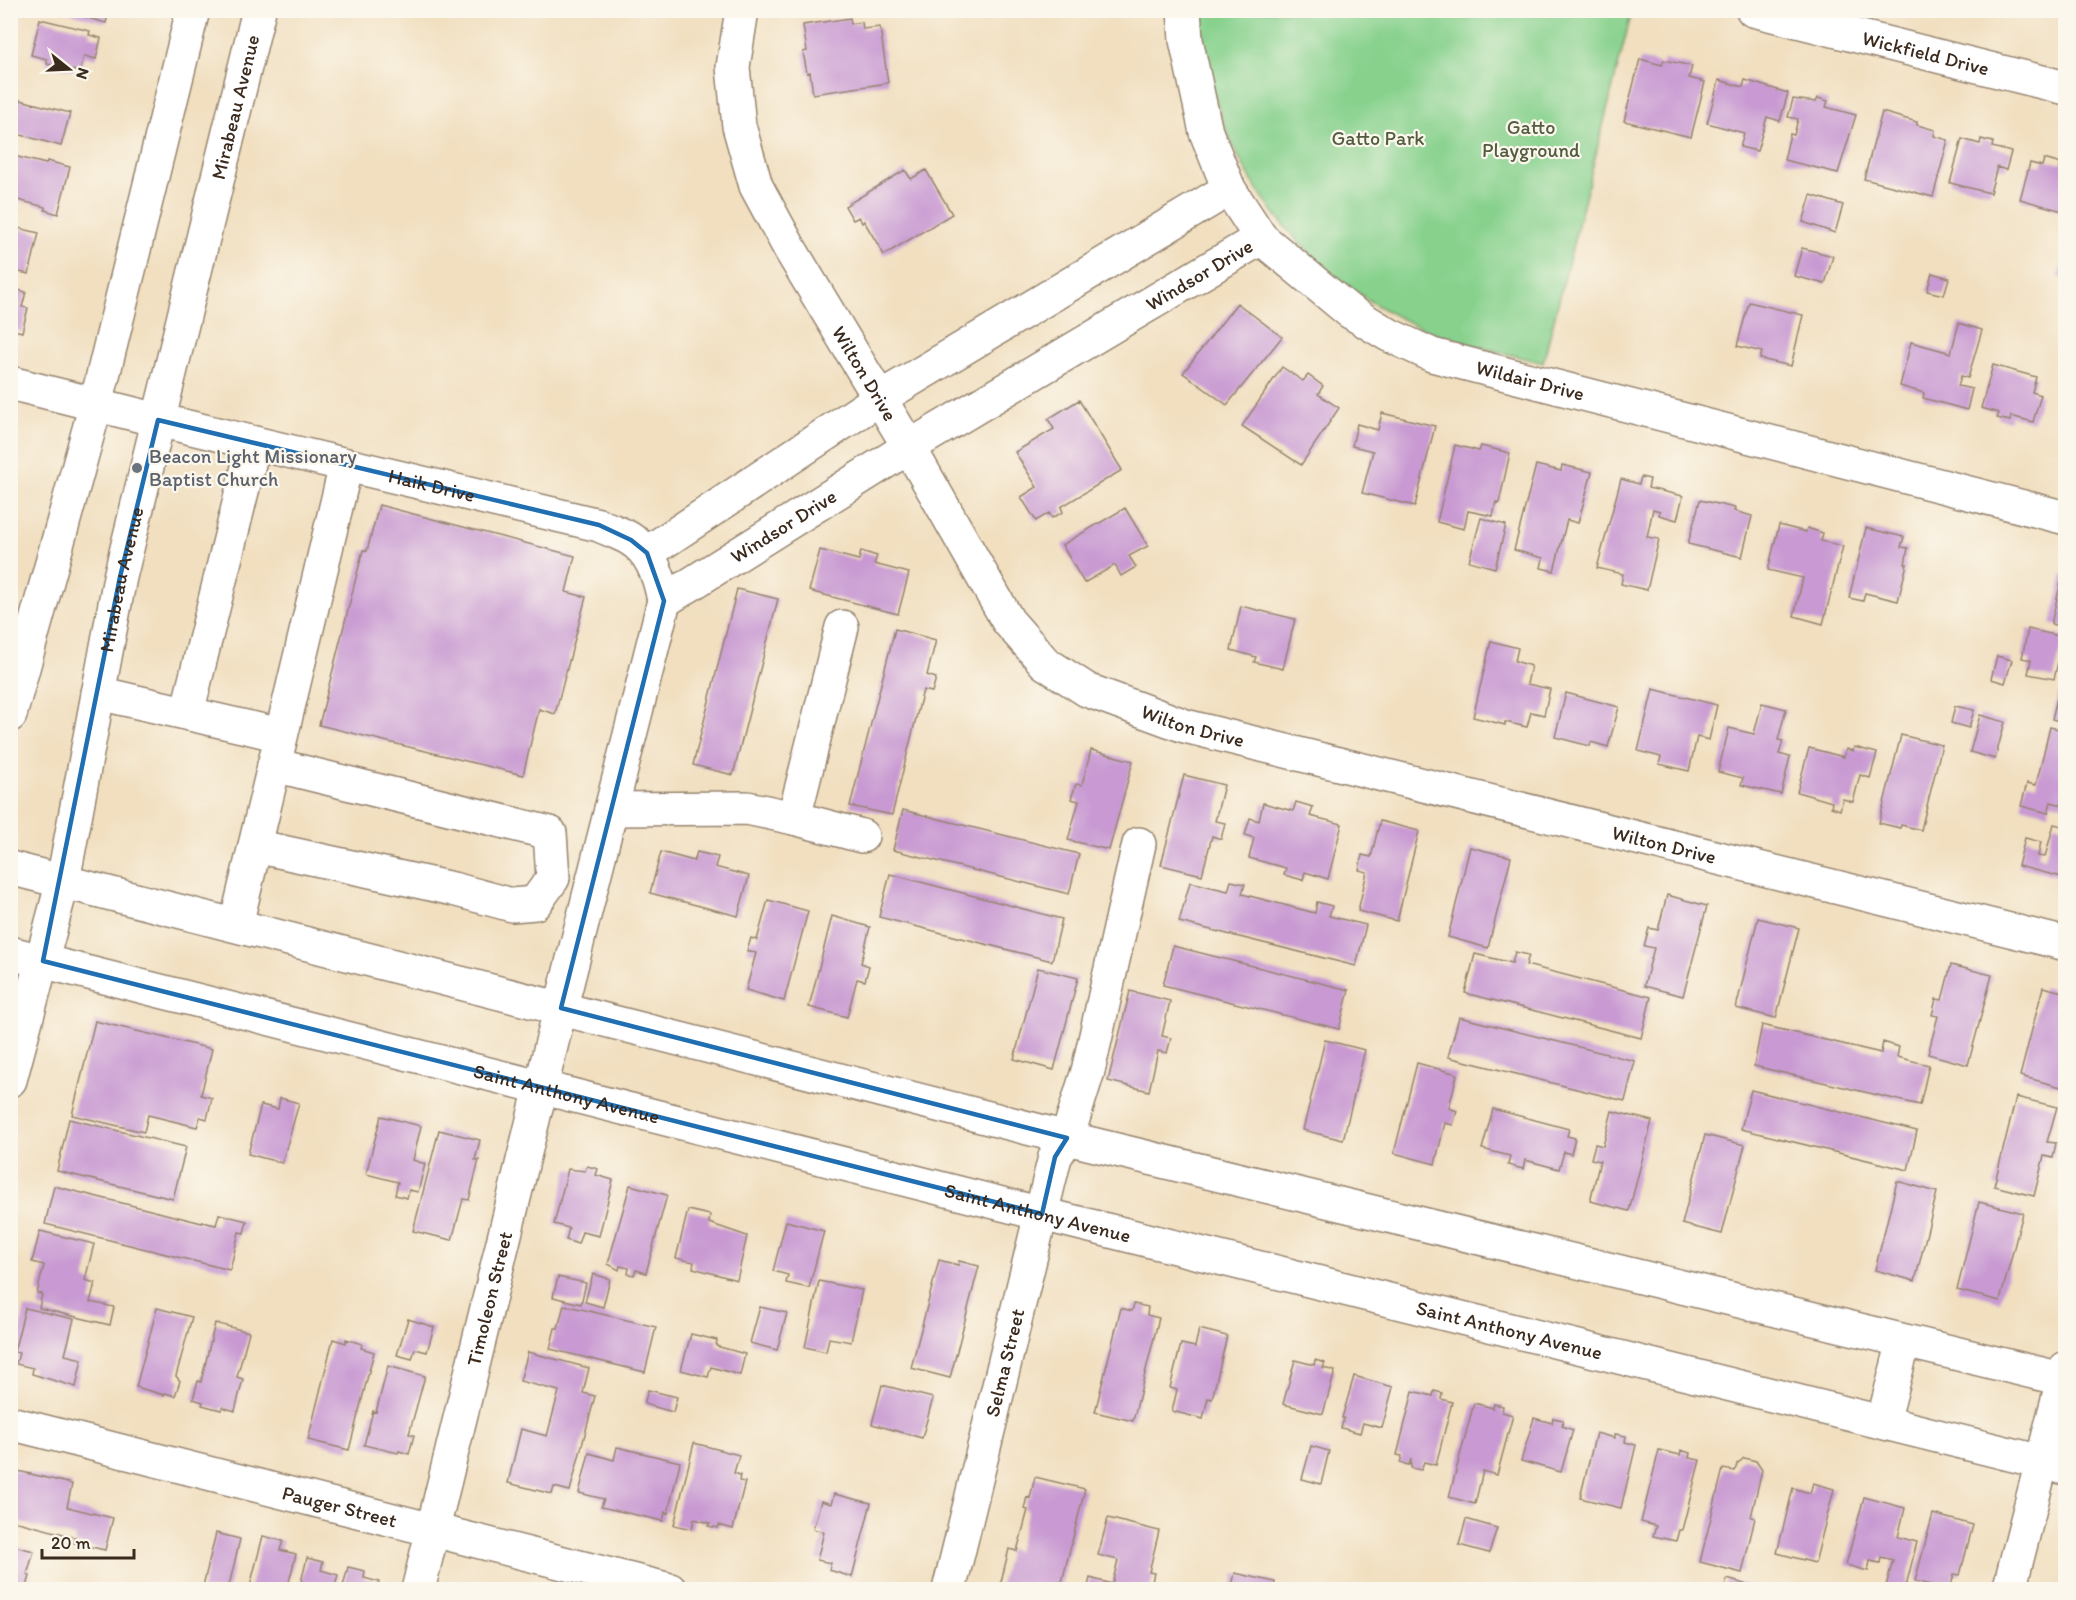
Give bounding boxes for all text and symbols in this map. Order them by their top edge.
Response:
street label: Wickfield Drive [1860,26,1992,80]
street label: Mirabeau Avenue [206,32,264,182]
north arrow [39,39,99,99]
text: N [72,65,93,82]
park label: Gatto Playground [1482,115,1580,162]
park label: Gatto Park [1331,126,1425,150]
street label: Windsor Drive [1141,234,1257,316]
street label: Wilton Drive [827,321,902,425]
street label: Wildair Drive [1473,355,1587,406]
place label: Beacon Light Missionary Baptist Church [149,444,357,491]
marker: Beacon Light Missionary Baptist Church [130,461,144,475]
street label: Haik Drive [386,463,478,507]
street label: Windsor Drive [726,484,841,568]
street label: Mirabeau Avenue [94,504,149,654]
street label: Wilton Drive [1138,699,1247,752]
street label: Wilton Drive [1610,820,1719,869]
street label: Saint Anthony Avenue [471,1059,662,1129]
street label: Saint Anthony Avenue [942,1178,1133,1248]
street label: Timoleon Street [461,1229,517,1368]
street label: Saint Anthony Avenue [1414,1295,1605,1365]
street label: Selma Street [980,1306,1030,1419]
street label: Pauger Street [280,1480,400,1533]
scale bar [42,1522,134,1560]
text: 20 m [51,1532,91,1554]

